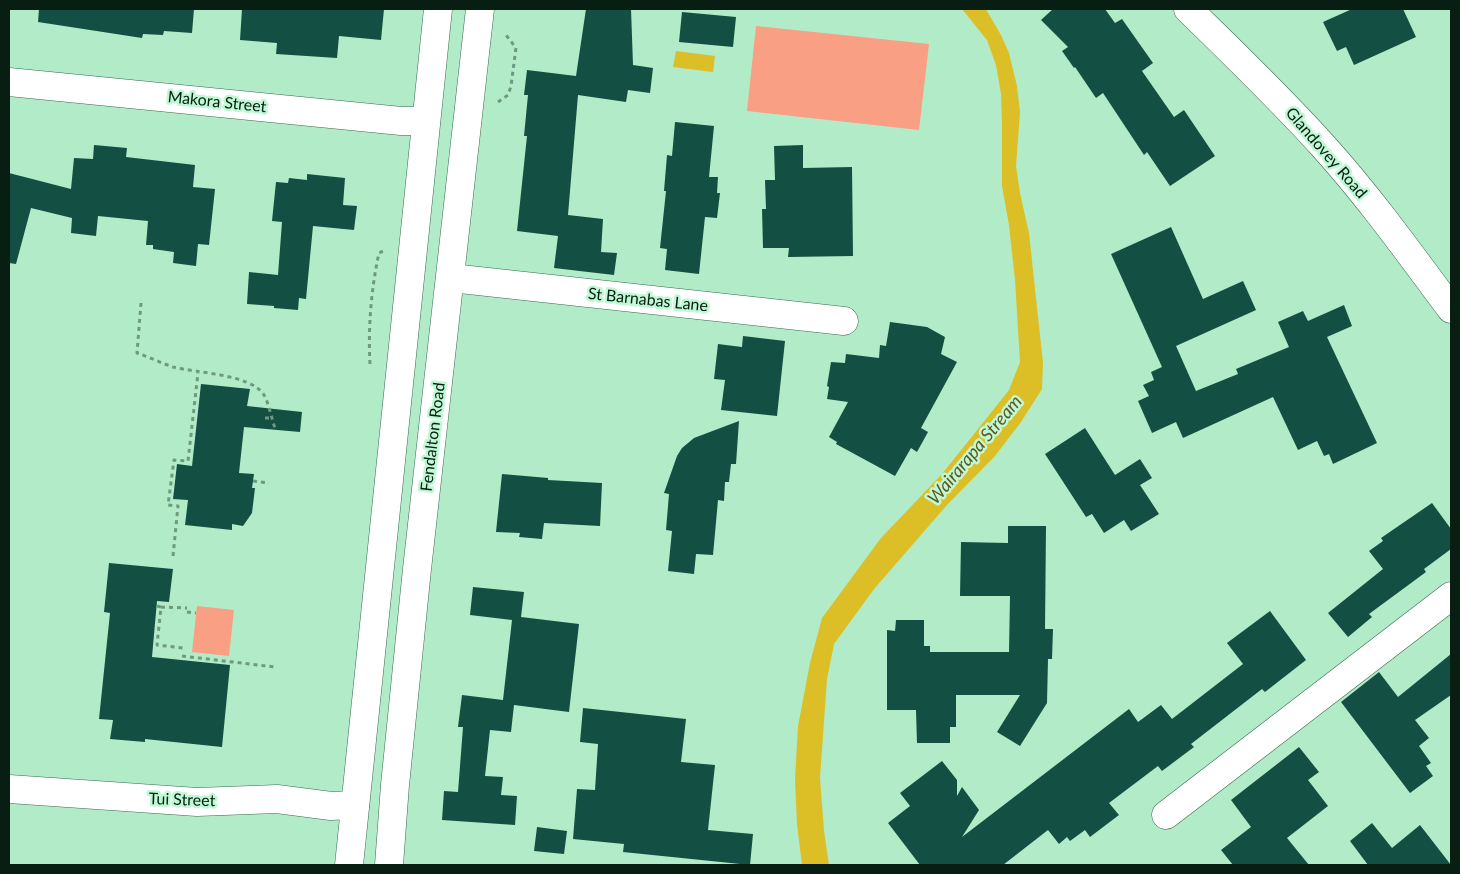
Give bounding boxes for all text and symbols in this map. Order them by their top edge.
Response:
street label: Makora Street [167,87,267,117]
street label: Glandovey Road [1281,104,1371,202]
street label: St Barnabas Lane [587,284,709,316]
street label: Fendalton Road [417,381,449,493]
water label: Wairarapa Stream [923,391,1027,509]
street label: Tui Street [148,789,216,811]

